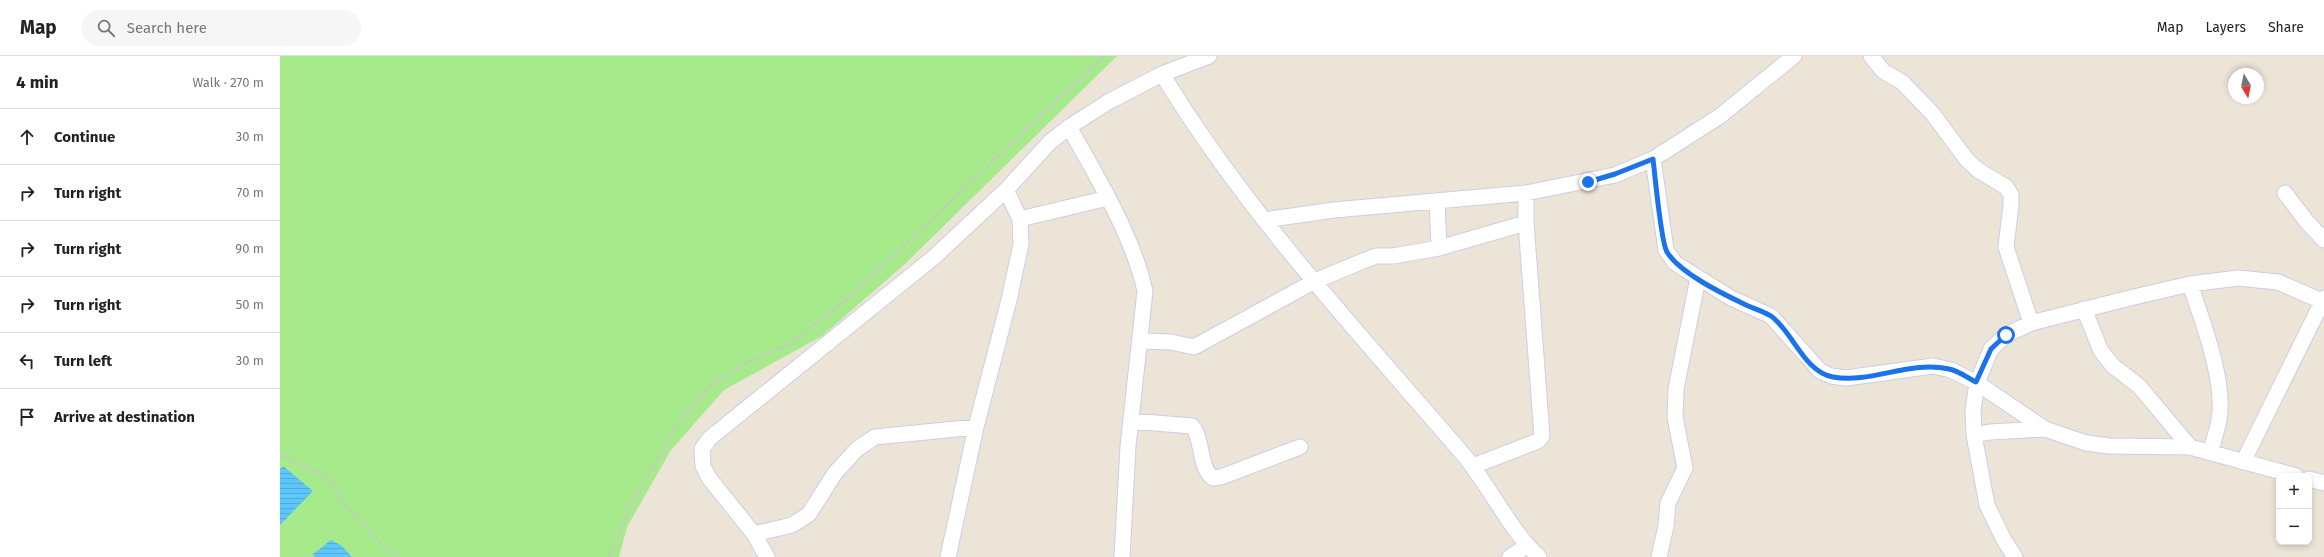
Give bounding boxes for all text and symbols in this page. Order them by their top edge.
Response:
search box [81,10,361,46]
text: Map [20,16,57,39]
icon: search [95,17,117,39]
text: Search here [127,19,207,37]
text: Map [2157,19,2183,36]
text: Layers [2205,19,2246,36]
text: Share [2268,19,2304,36]
north arrow [2228,68,2264,104]
text: 4 min [16,72,59,93]
text: Walk · 270 m [192,75,264,90]
icon: ahead [16,126,38,148]
text: Continue [54,128,115,146]
text: 30 m [236,129,264,144]
route end [1579,173,1597,191]
icon: right [16,182,38,204]
text: Turn right [54,184,121,202]
text: 70 m [237,185,264,200]
icon: right [16,238,38,260]
text: Turn right [54,240,121,258]
text: 90 m [235,241,264,256]
icon: right [16,294,38,316]
text: Turn right [54,296,121,314]
text: 50 m [236,297,264,312]
route start [1997,326,2015,344]
icon: left [16,350,38,372]
text: Turn left [54,352,112,370]
text: 30 m [236,353,264,368]
icon: arrive [16,406,38,428]
text: Arrive at destination [54,408,195,426]
map controls [2276,473,2312,545]
button: + [2276,473,2312,509]
button: − [2276,509,2312,545]

